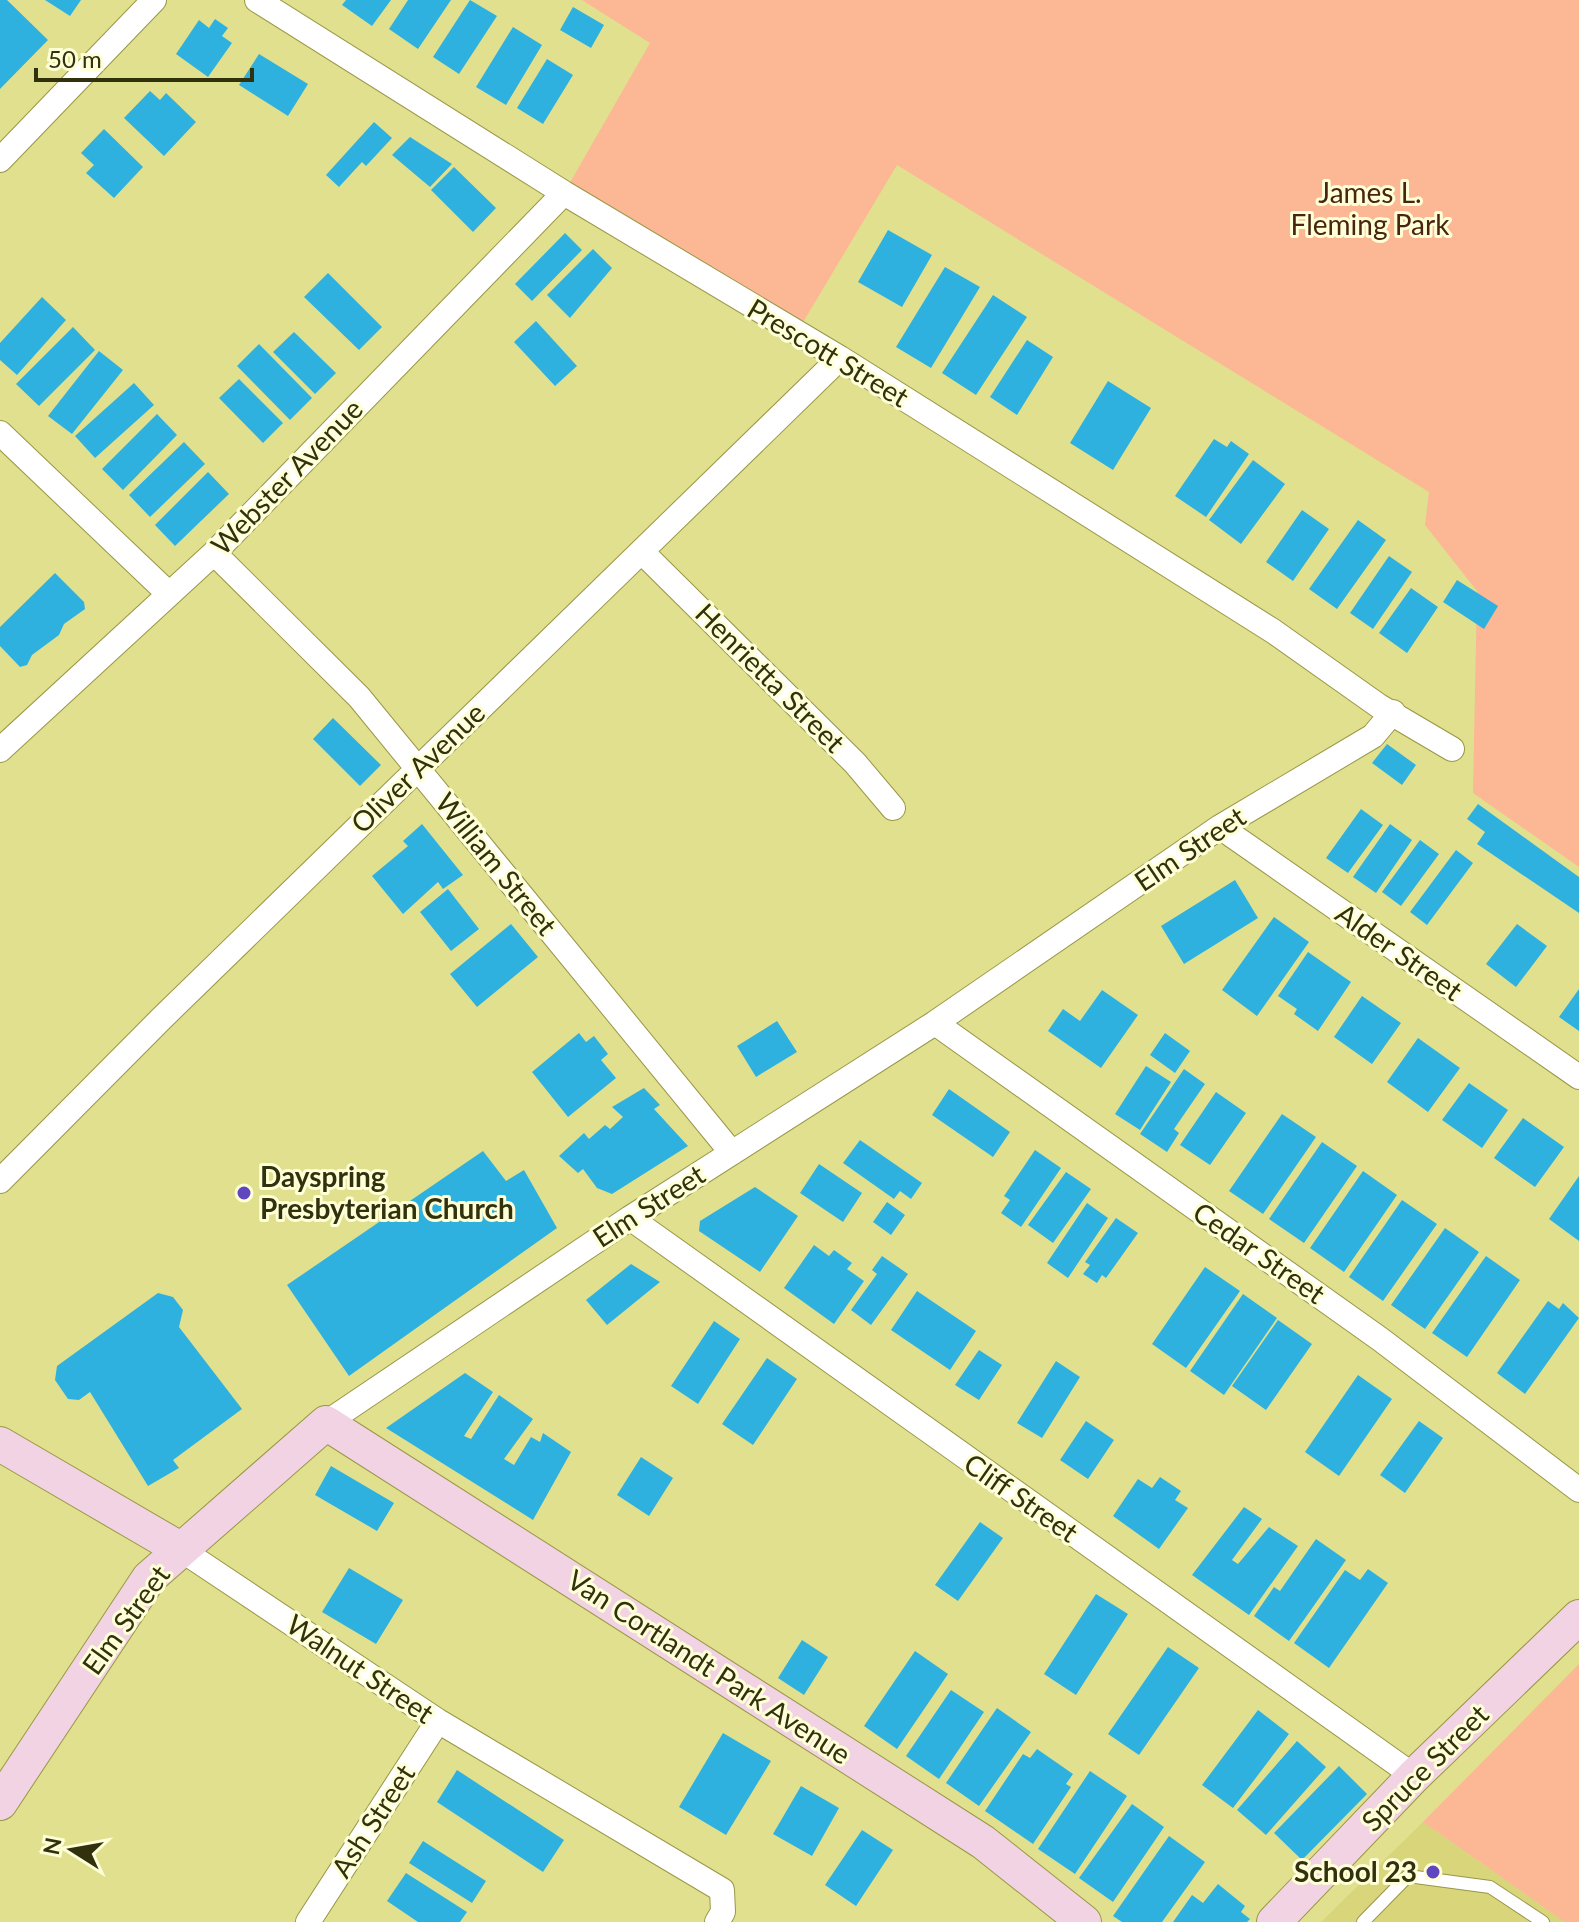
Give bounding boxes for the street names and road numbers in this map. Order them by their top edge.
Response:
street label: Prescott Street [742,291,915,414]
street label: Webster Avenue [203,391,369,561]
street label: Henrietta Street [689,596,852,759]
street label: Oliver Avenue [343,695,491,840]
street label: William Street [429,785,565,941]
street label: Elm Street [1127,799,1251,898]
street label: Alder Street [1330,895,1469,1007]
street label: Elm Street [586,1156,711,1254]
street label: Cedar Street [1187,1194,1332,1310]
street label: Cliff Street [958,1446,1085,1549]
street label: Elm Street [74,1558,176,1681]
street label: Van Cortlandt Park Avenue [562,1562,858,1771]
street label: Walnut Street [281,1607,441,1730]
street label: Spruce Street [1354,1697,1495,1838]
street label: Ash Street [323,1758,421,1883]

